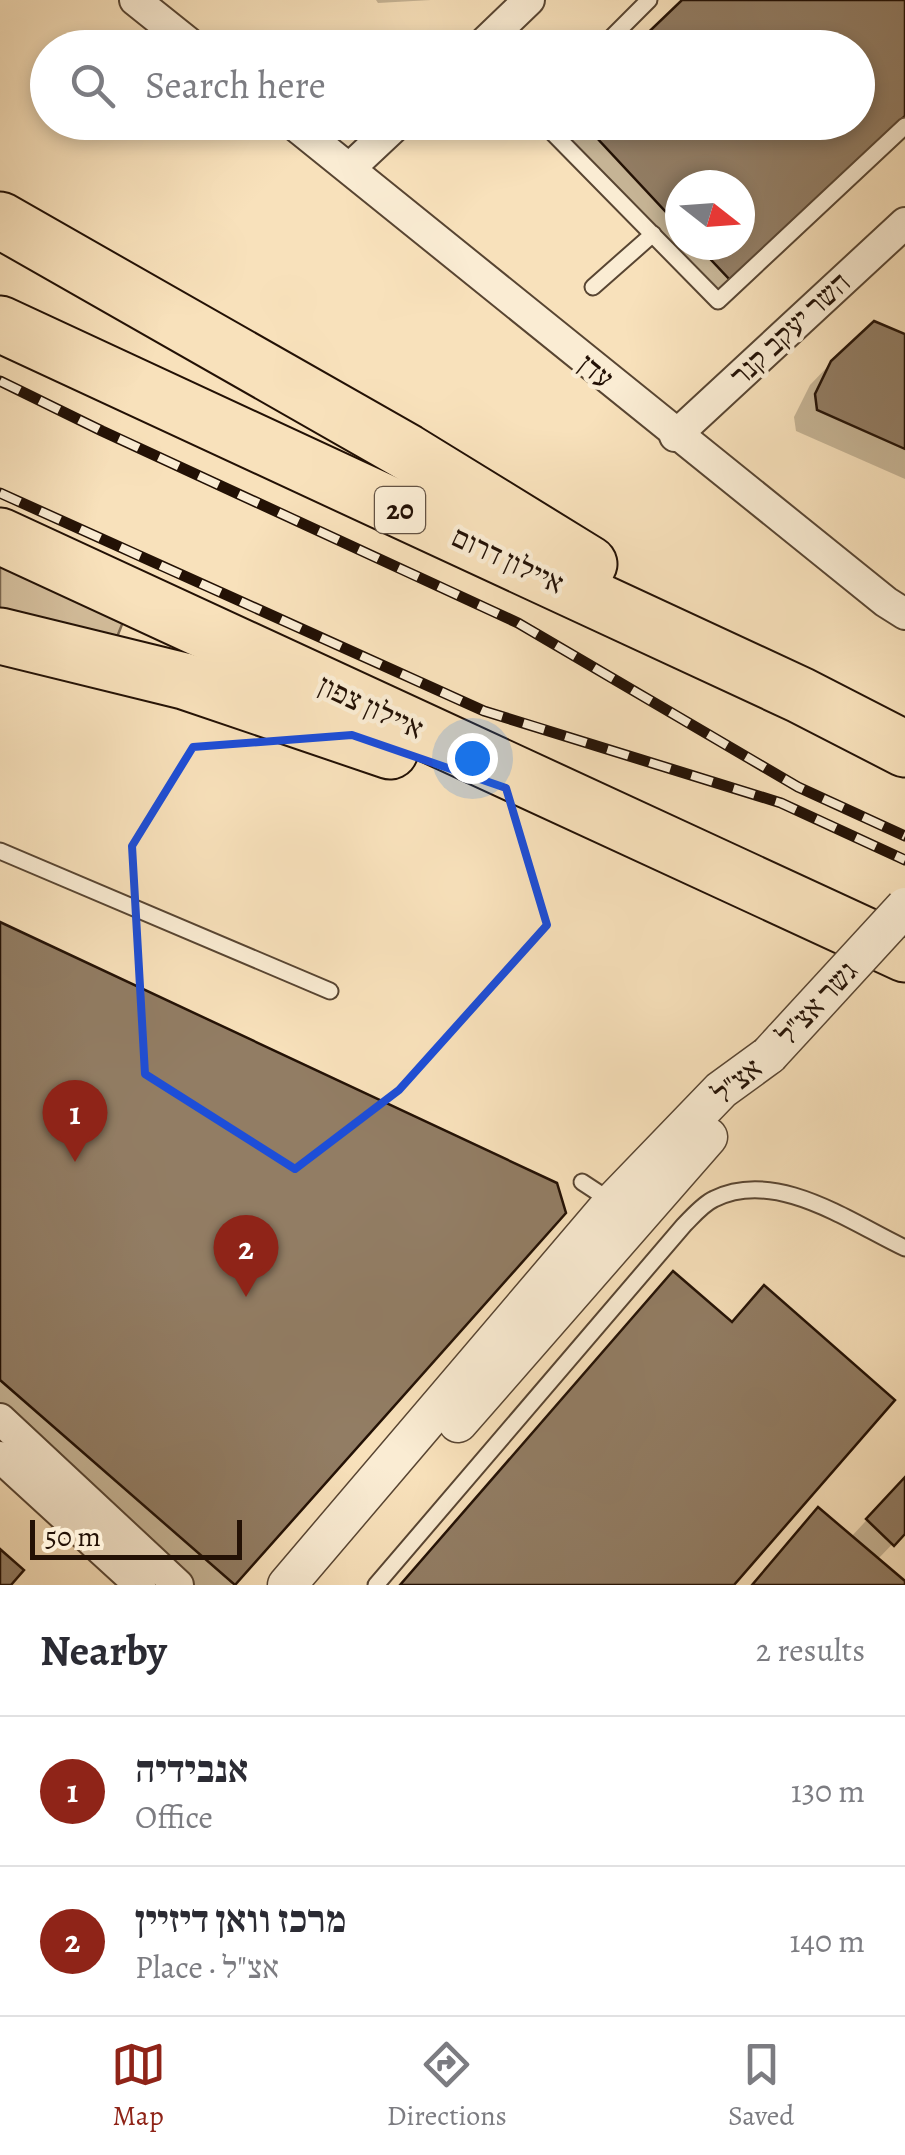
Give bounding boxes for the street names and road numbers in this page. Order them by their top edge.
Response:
street label: השר יעקב קנר [721,263,859,395]
street label: עדן [570,345,622,397]
road number: 20 [375,487,425,533]
street label: איילון דרום [445,517,571,603]
street label: איילון צפון [312,665,430,749]
street label: גשר אצ"ל [767,952,867,1054]
street label: אצ"ל [704,1049,770,1113]

